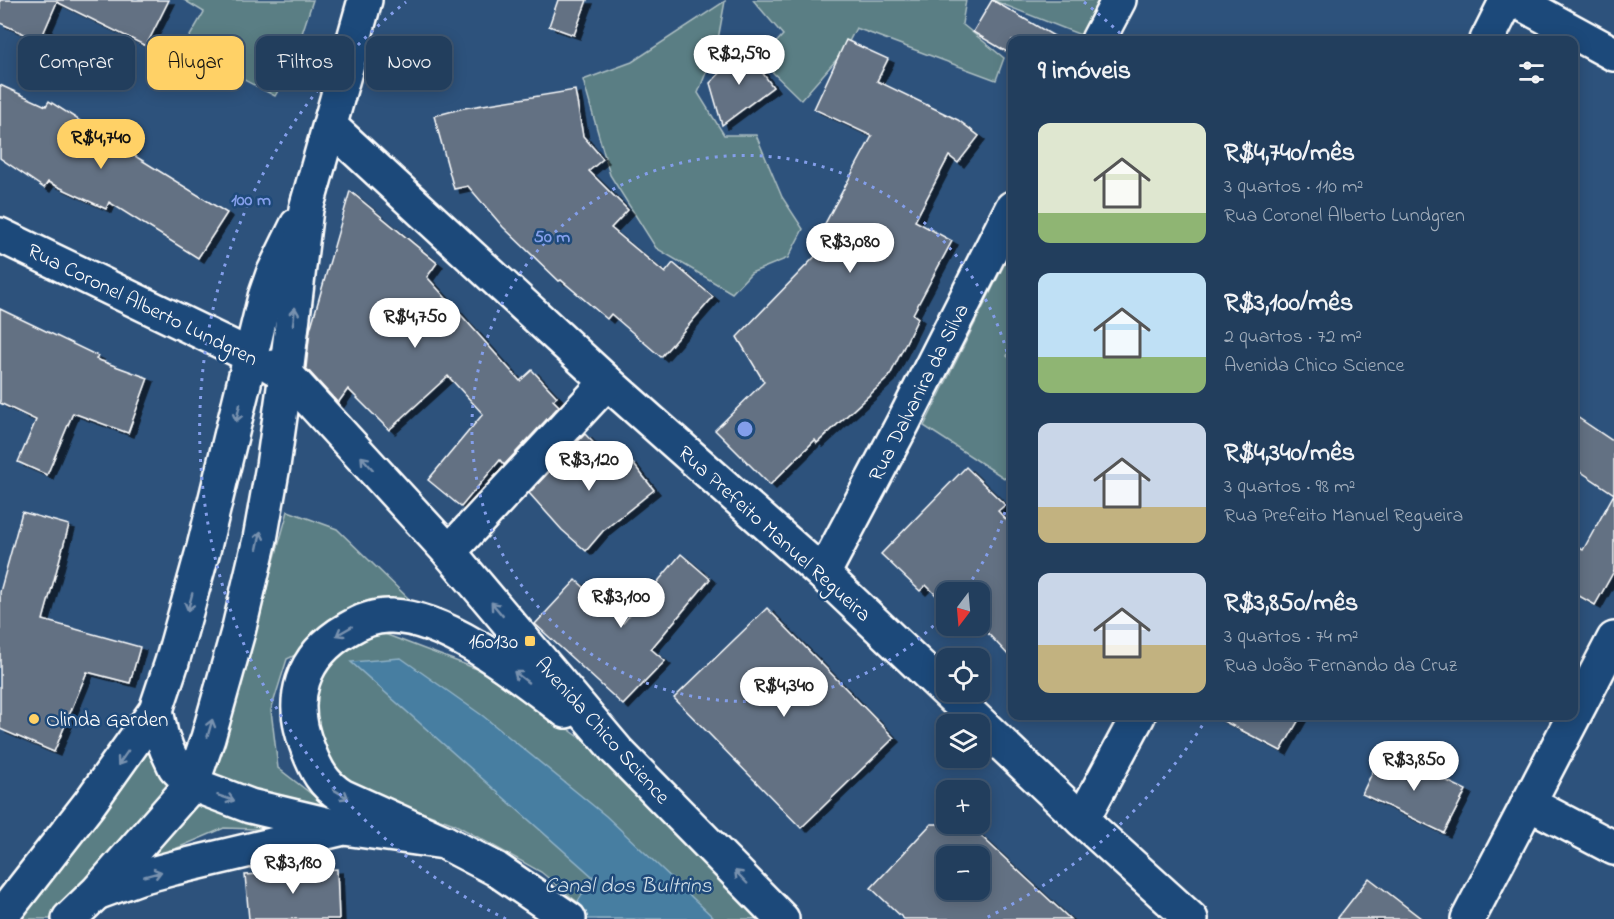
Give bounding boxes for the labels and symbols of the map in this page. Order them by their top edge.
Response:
pin: R$2,590 [684,35,794,86]
pin: R$4,740 [46,119,156,170]
text: 100 m [231,188,271,214]
pin: R$3,080 [795,223,905,274]
text: 50 m [534,225,570,251]
street label: Rua Coronel Alberto Lundgren [21,237,262,377]
pin: R$4,750 [360,298,470,349]
street label: Rua Dalvanira da Silva [862,299,978,487]
one-way arrow [289,306,300,326]
one-way arrow [231,403,243,422]
centre of rings [735,419,755,439]
street label: Rua Prefeito Manuel Regueira [669,439,877,631]
pin: R$3,120 [534,441,644,492]
one-way arrow [360,455,375,470]
one-way arrow [254,530,265,550]
pin: R$3,100 [566,578,676,629]
north arrow [936,582,990,636]
one-way arrow [183,592,195,611]
one-way arrow [490,602,504,617]
one-way arrow [336,625,353,637]
place label: 160130 [469,628,518,658]
marker: 160130 [523,634,537,648]
street label: Avenida Chico Science [527,651,676,812]
pin: R$4,340 [729,667,839,718]
one-way arrow [513,670,529,683]
place label: Olinda Garden [46,706,168,736]
marker: Olinda Garden [27,712,41,726]
one-way arrow [205,719,216,738]
pin: R$3,850 [1359,741,1469,792]
one-way arrow [117,749,129,765]
one-way arrow [332,789,349,801]
one-way arrow [216,793,235,804]
pin: R$3,180 [238,844,348,895]
one-way arrow [143,868,162,879]
one-way arrow [733,870,748,885]
water label: Canal dos Bultrins [544,871,713,903]

